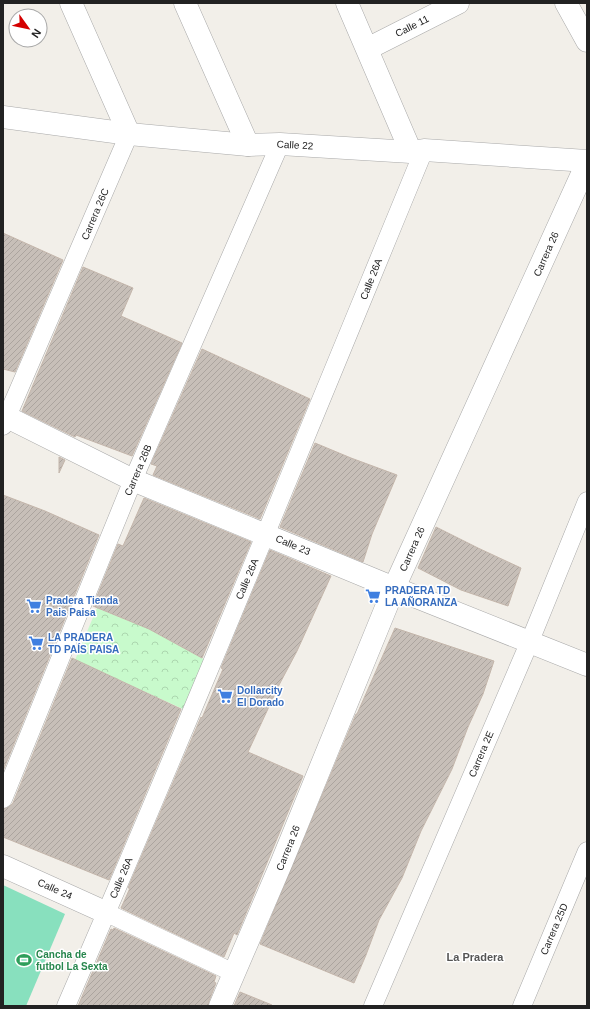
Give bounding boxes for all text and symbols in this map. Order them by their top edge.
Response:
north arrow [8,8,48,48]
street label: Calle 11 [393,13,431,39]
text: N [29,27,44,40]
street label: Calle 22 [276,139,314,151]
street label: Carrera 26C [79,187,111,241]
street label: Carrera 26 [531,230,561,278]
street label: Calle 26A [358,257,384,301]
street label: Carrera 26B [122,442,154,497]
street label: Carrera 26 [397,525,427,573]
street label: Calle 23 [274,533,312,557]
street label: Calle 26A [233,557,261,601]
place label: PRADERA TD LA AÑORANZA [385,585,458,608]
supermarket icon: PRADERA TD LA AÑORANZA [364,587,382,605]
place label: Pradera Tienda Pais Paisa [46,595,119,618]
supermarket icon: Pradera Tienda Pais Paisa [25,597,43,615]
place label: LA PRADERA TD PAÍS PAISA [48,632,119,655]
supermarket icon: LA PRADERA TD PAÍS PAISA [27,634,45,652]
place label: Dollarcity El Dorado [237,685,284,708]
supermarket icon: Dollarcity El Dorado [216,687,234,705]
street label: Carrera 2E [466,729,496,779]
street label: Carrera 26 [274,823,302,872]
street label: Calle 26A [107,856,135,900]
street label: Calle 24 [36,877,74,902]
street label: Carrera 25D [538,902,570,956]
place label: Cancha de futbol La Sexta [36,949,108,972]
sports icon: Cancha de futbol La Sexta [15,951,33,969]
district label: La Pradera [447,951,504,963]

